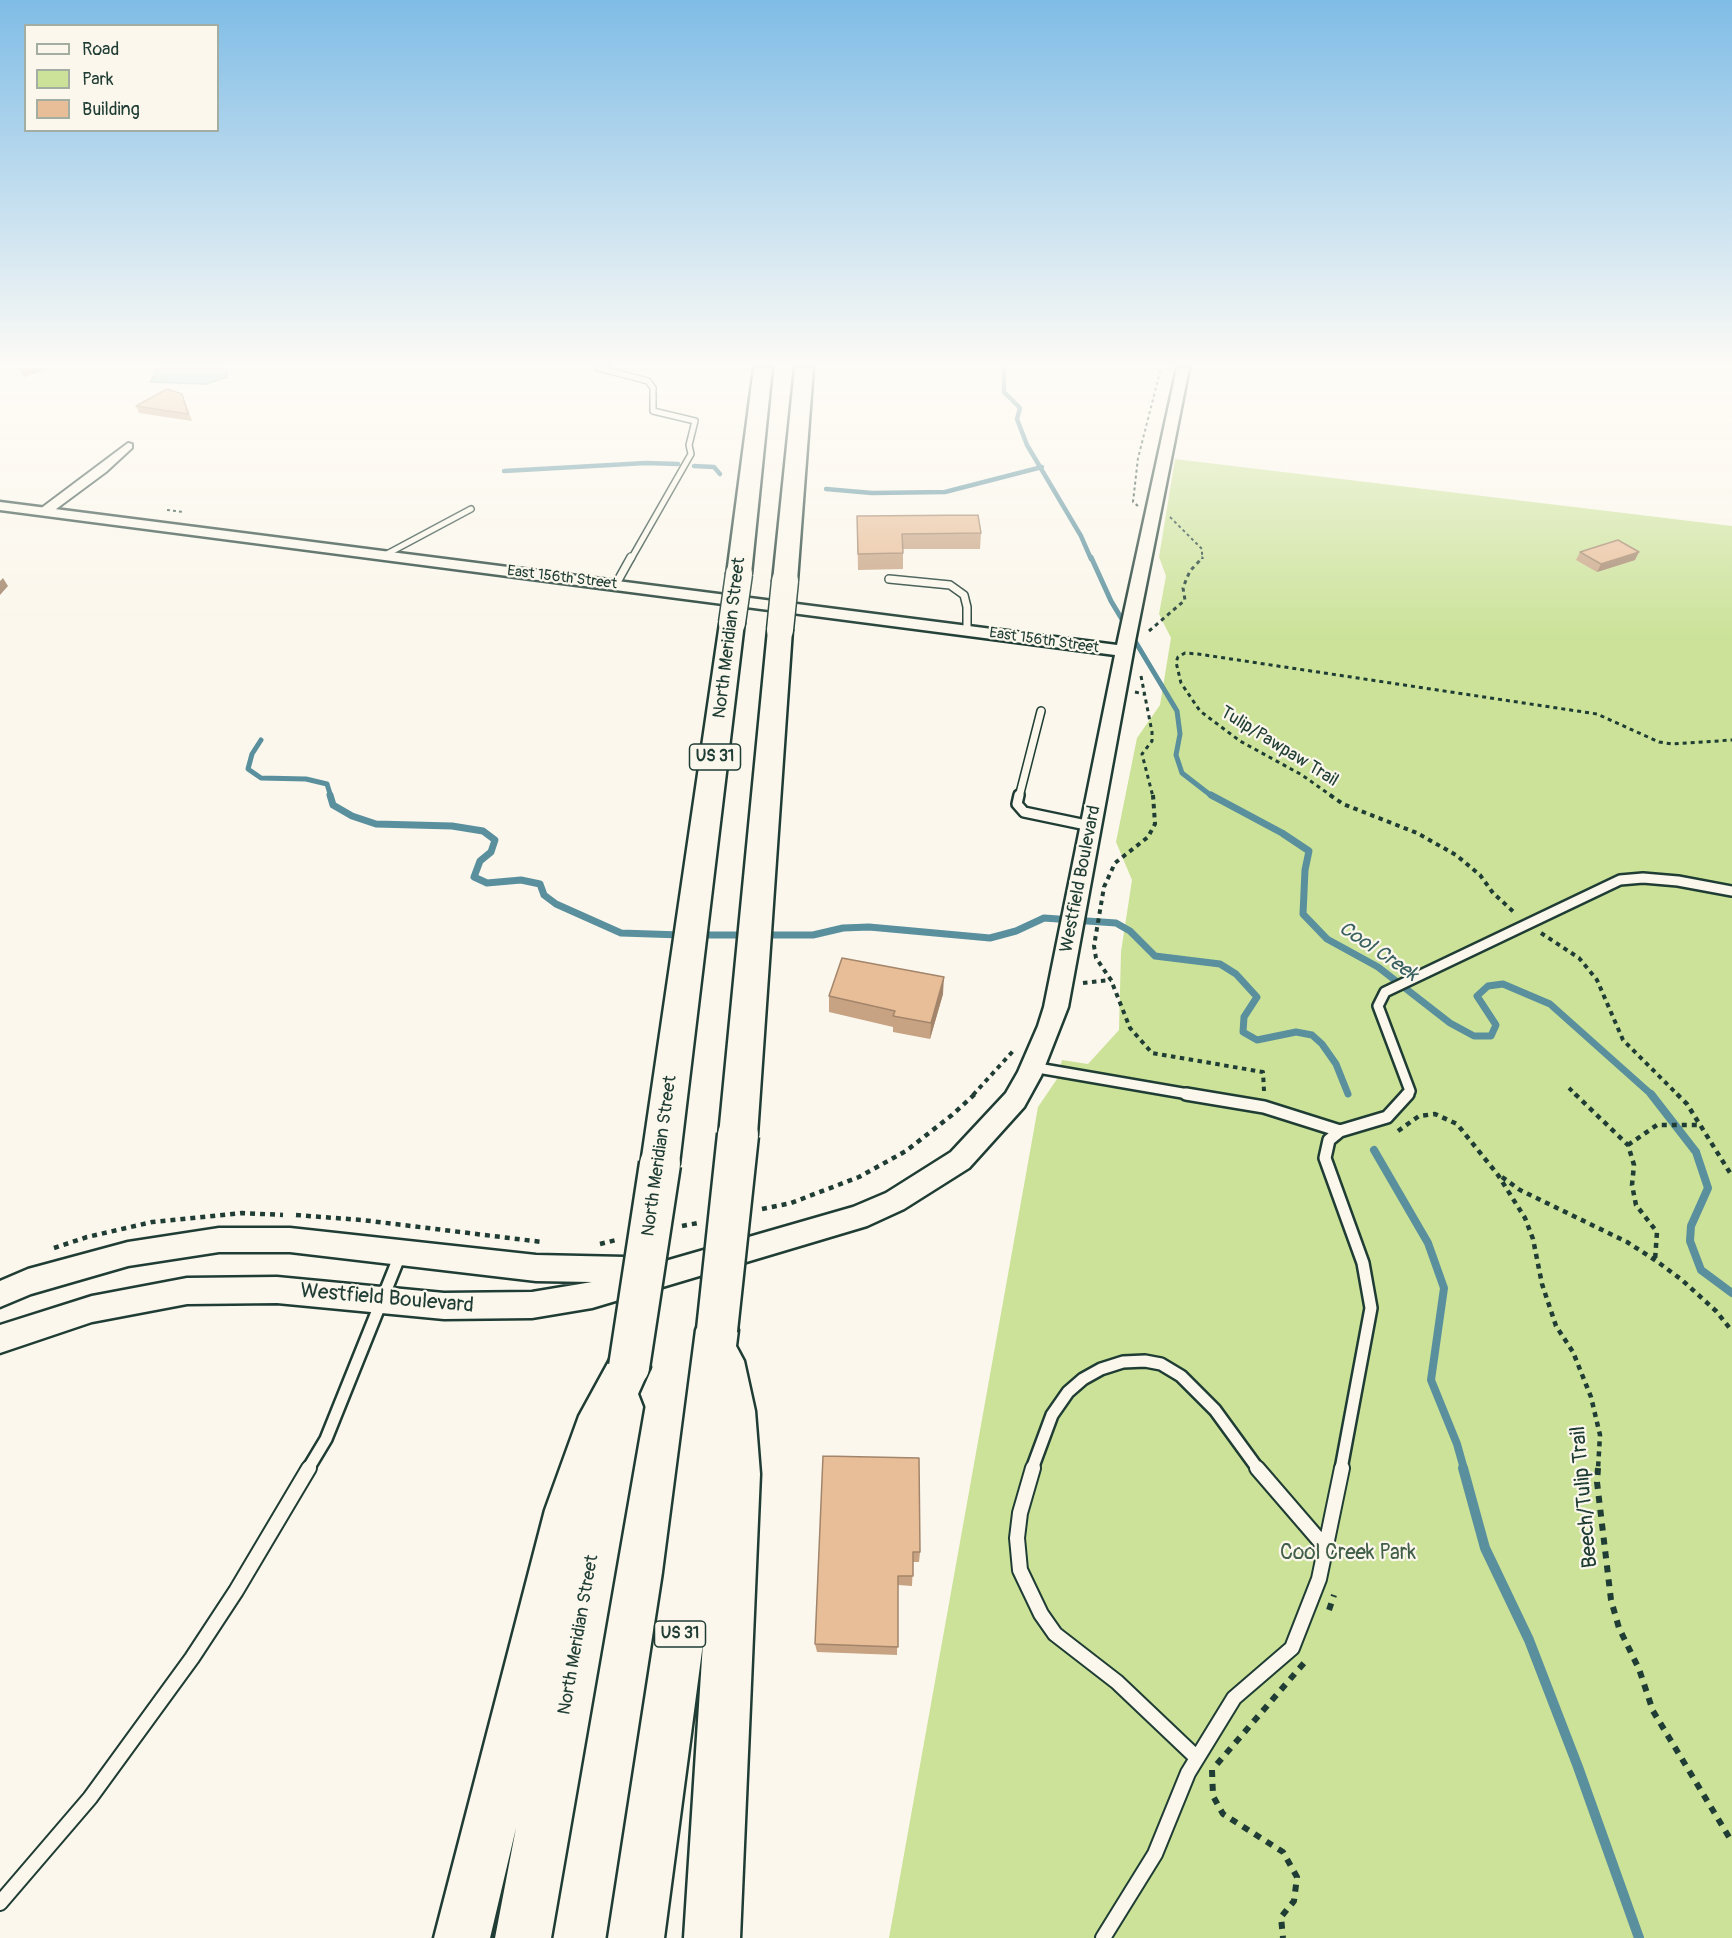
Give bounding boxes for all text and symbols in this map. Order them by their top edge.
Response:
legend [24,24,219,132]
text: Road [82,38,119,61]
text: Park [82,68,114,91]
text: Building [82,98,140,121]
street label: North Meridian Street [709,556,751,720]
street label: East 156th Street [506,562,618,594]
street label: East 156th Street [988,624,1100,658]
street label: Tulip/Pawpaw Trail [1216,702,1342,792]
road number: US 31 [690,744,740,770]
street label: Westfield Boulevard [1056,804,1106,954]
water label: Cool Creek [1334,917,1422,987]
street label: North Meridian Street [638,1074,682,1238]
street label: Westfield Boulevard [299,1279,475,1319]
street label: Beech/Tulip Trail [1566,1425,1604,1569]
park label: Cool Creek Park [1280,1541,1416,1567]
street label: North Meridian Street [554,1553,604,1717]
road number: US 31 [654,1621,706,1647]

